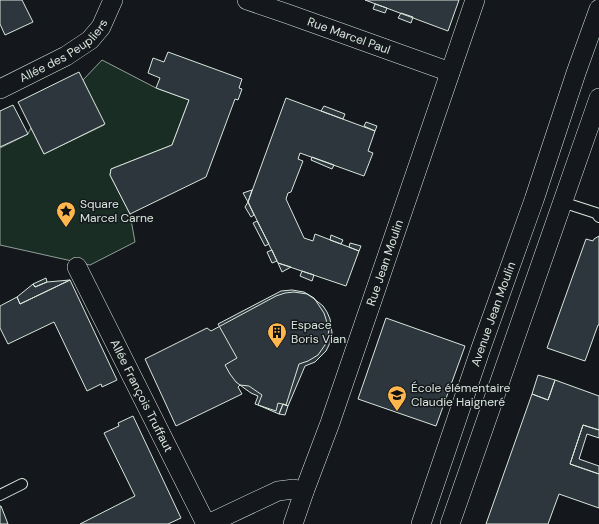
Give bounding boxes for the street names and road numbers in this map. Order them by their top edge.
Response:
street label: Rue Marcel Paul [305,14,393,58]
street label: Allée des Peupliers [17,17,111,86]
street label: Rue Jean Moulin [363,217,407,308]
street label: Avenue Jean Moulin [467,259,519,369]
street label: Allée François Truffaut [107,337,177,455]

